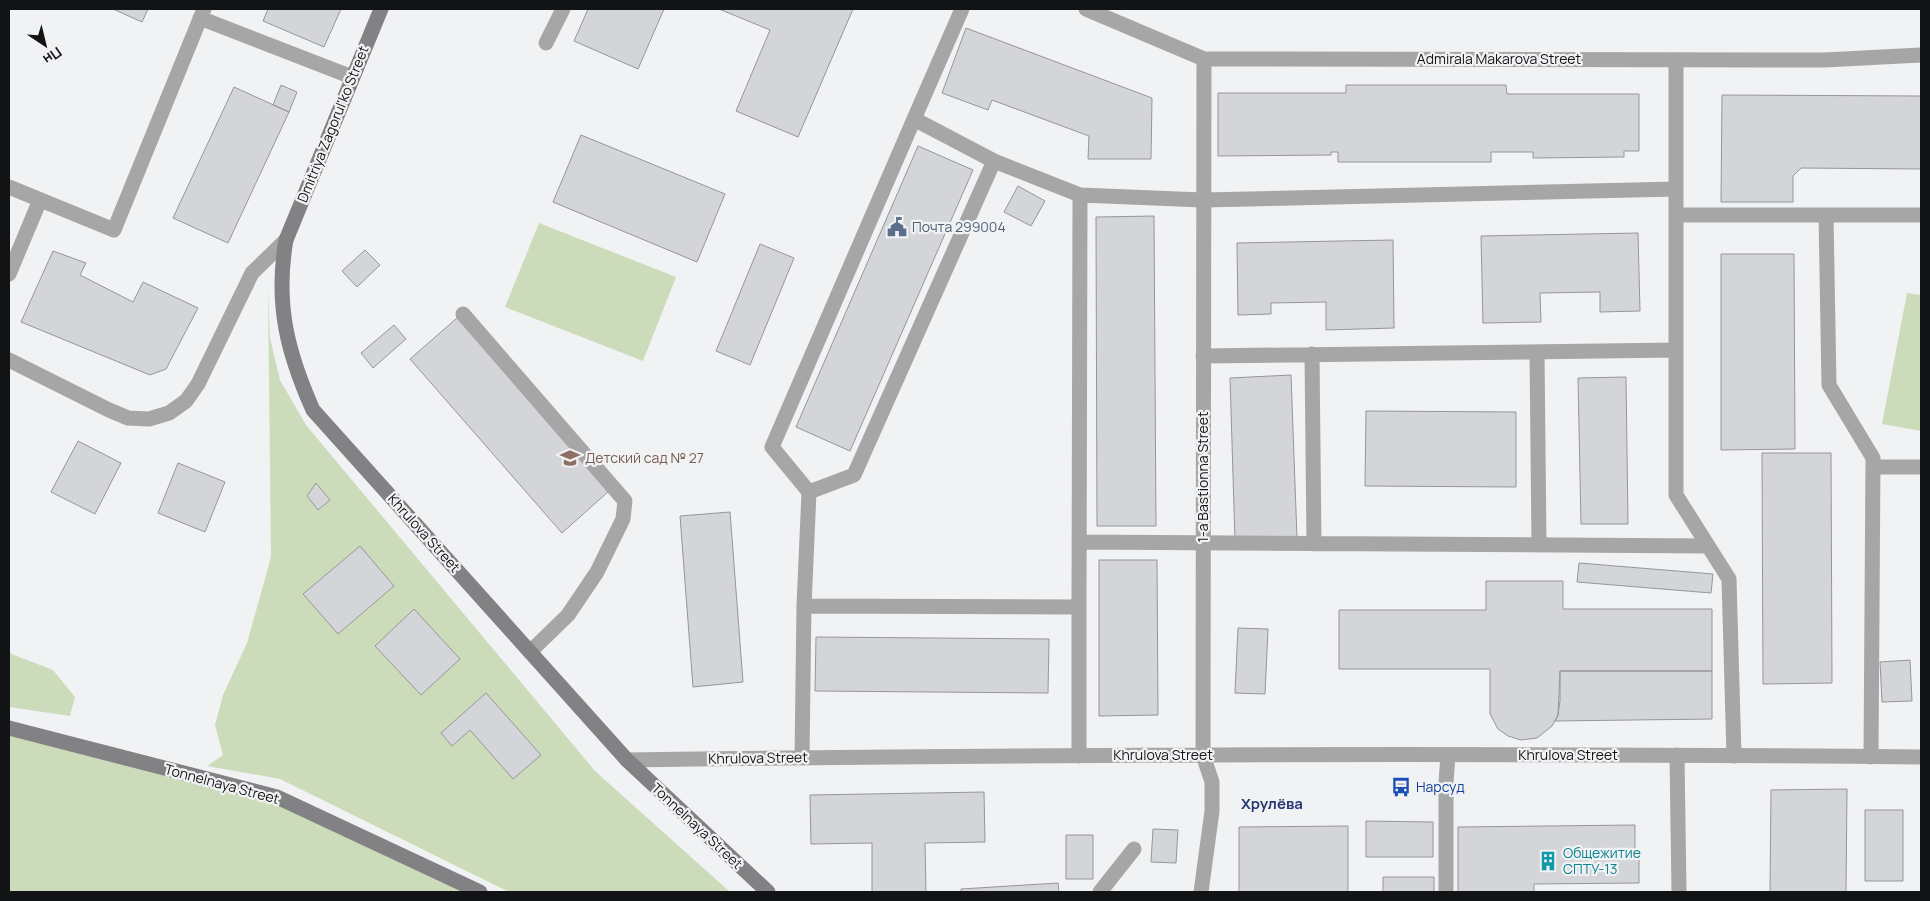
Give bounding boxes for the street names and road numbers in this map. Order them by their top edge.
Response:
street label: Dmitriya Zagorul'ko Street [292,42,373,205]
street label: Admirala Makarova Street [1417,49,1582,68]
street label: 1-a Bastionna Street [1193,411,1212,543]
street label: Khrulova Street [384,489,465,576]
street label: Khrulova Street [1113,745,1213,764]
street label: Khrulova Street [1518,745,1618,764]
street label: Khrulova Street [708,747,808,768]
street label: Tonnelnaya Street [163,759,282,808]
street label: Tonnelnaya Street [648,778,747,873]

